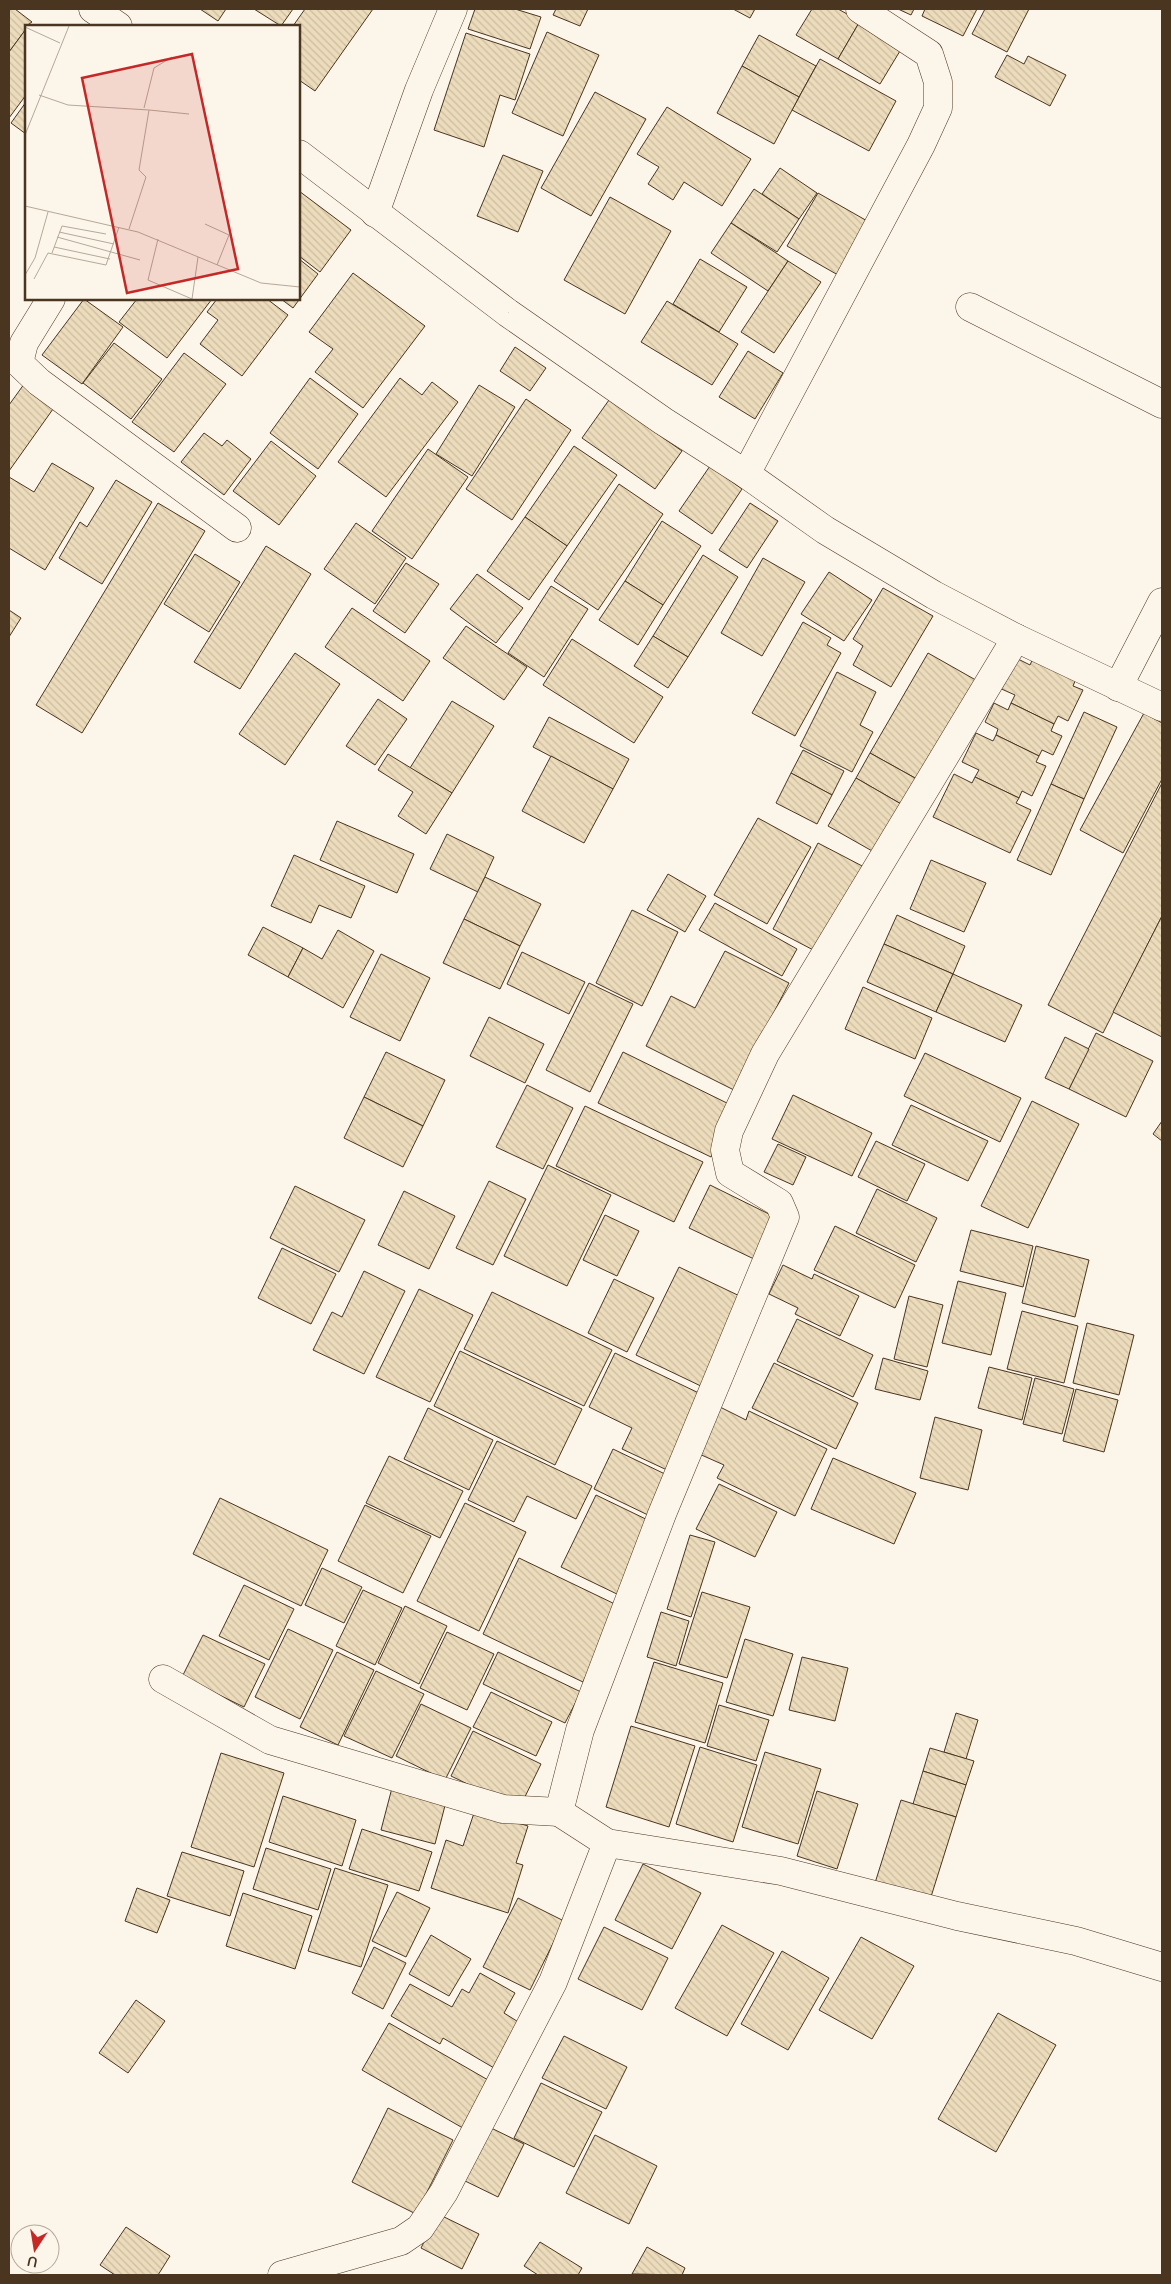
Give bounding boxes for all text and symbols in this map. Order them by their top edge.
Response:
inset map [25,25,300,300]
north arrow [10,2224,60,2274]
text: U [25,2251,39,2272]

